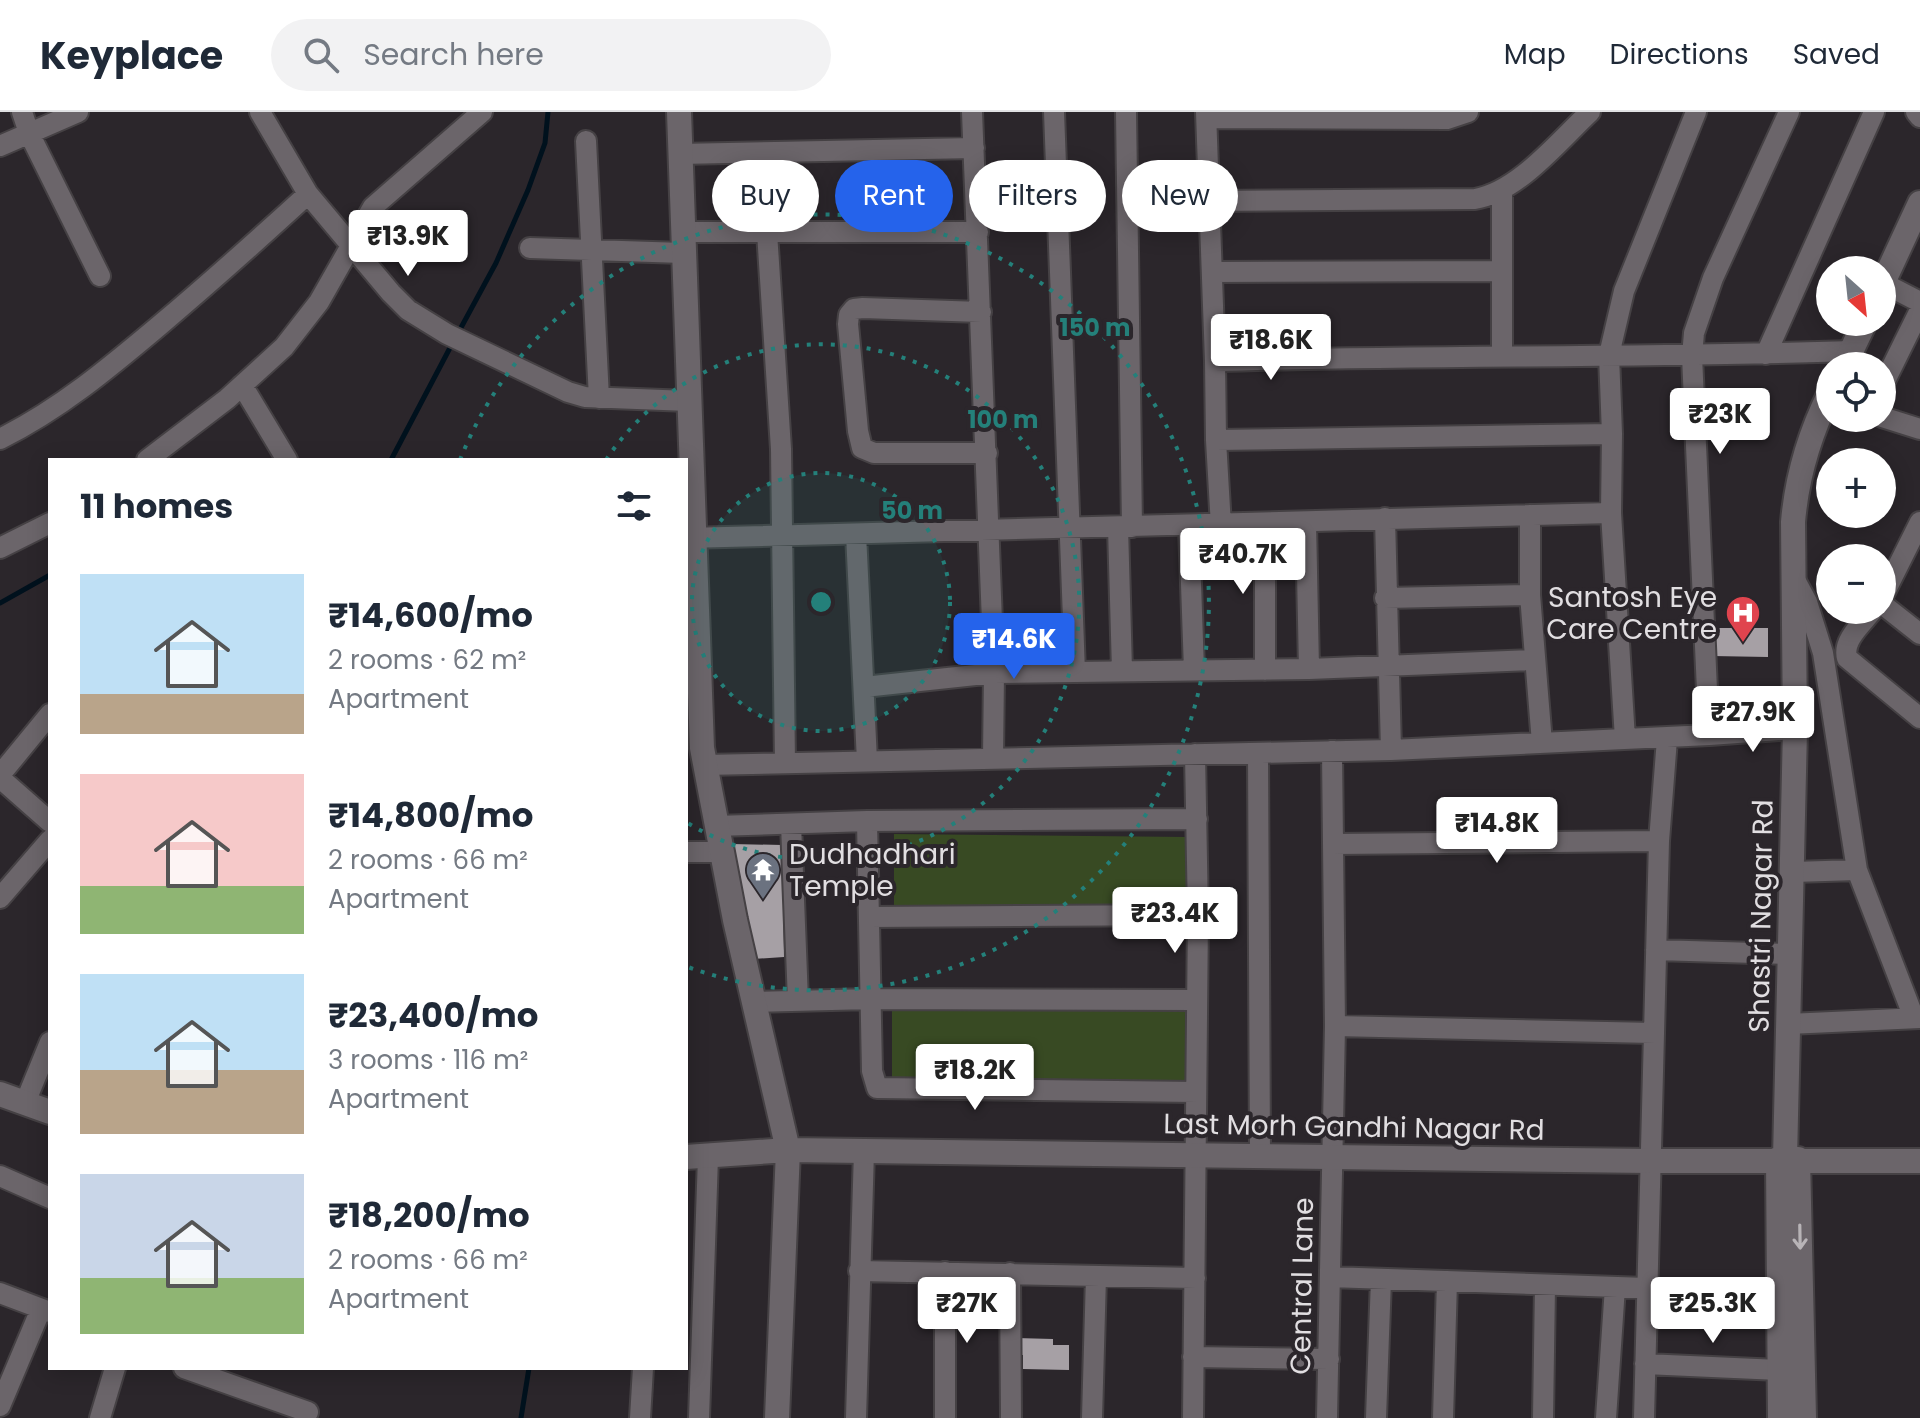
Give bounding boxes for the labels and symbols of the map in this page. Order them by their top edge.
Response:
pin: ₹13.9K [343,210,473,278]
north arrow [1816,256,1896,336]
text: 150 m [1060,311,1130,344]
pin: ₹18.6K [1206,314,1336,382]
pin: ₹23K [1673,388,1767,456]
text: 100 m [968,403,1038,436]
text: 50 m [881,494,943,527]
pin: ₹40.7K [1178,528,1308,596]
place label: Santosh Eye Care Centre [1546,578,1717,649]
centre of rings [807,588,835,616]
hospital icon: Santosh Eye Care Centre [1724,594,1762,644]
pin: ₹14.6K [949,613,1079,681]
pin: ₹27.9K [1688,686,1818,754]
pin: ₹14.8K [1432,797,1562,865]
street label: Shastri Nagar Rd [1739,799,1783,1033]
place label: Dudhadhari Temple [789,835,956,906]
temple icon: Dudhadhari Temple [744,851,782,901]
pin: ₹23.4K [1110,887,1240,955]
pin: ₹18.2K [910,1044,1040,1112]
street label: Last Morh Gandhi Nagar Rd [1163,1104,1545,1150]
street label: Central Lane [1281,1197,1323,1375]
one-way arrow [1793,1223,1808,1250]
pin: ₹27K [920,1277,1014,1345]
pin: ₹25.3K [1648,1277,1778,1345]

